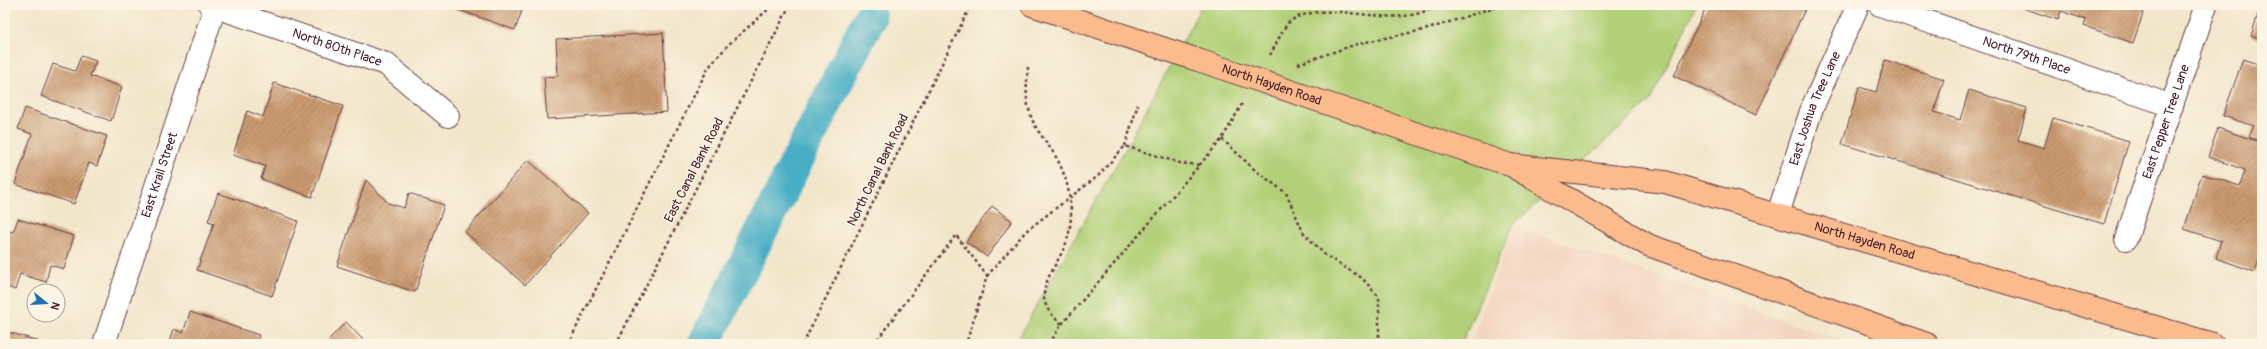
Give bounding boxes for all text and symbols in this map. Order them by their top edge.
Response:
street label: North 80th Place [290,25,385,70]
street label: North 79th Place [1981,33,2073,78]
street label: East Joshua Tree Lane [1786,48,1844,167]
street label: North Hayden Road [1220,61,1324,109]
street label: East Pepper Tree Lane [2139,62,2193,181]
street label: North Canal Bank Road [844,111,912,229]
street label: East Canal Bank Road [661,115,727,225]
street label: East Krail Street [138,130,181,220]
street label: North Hayden Road [1812,219,1917,263]
north arrow [26,283,66,323]
text: N [48,300,62,312]

